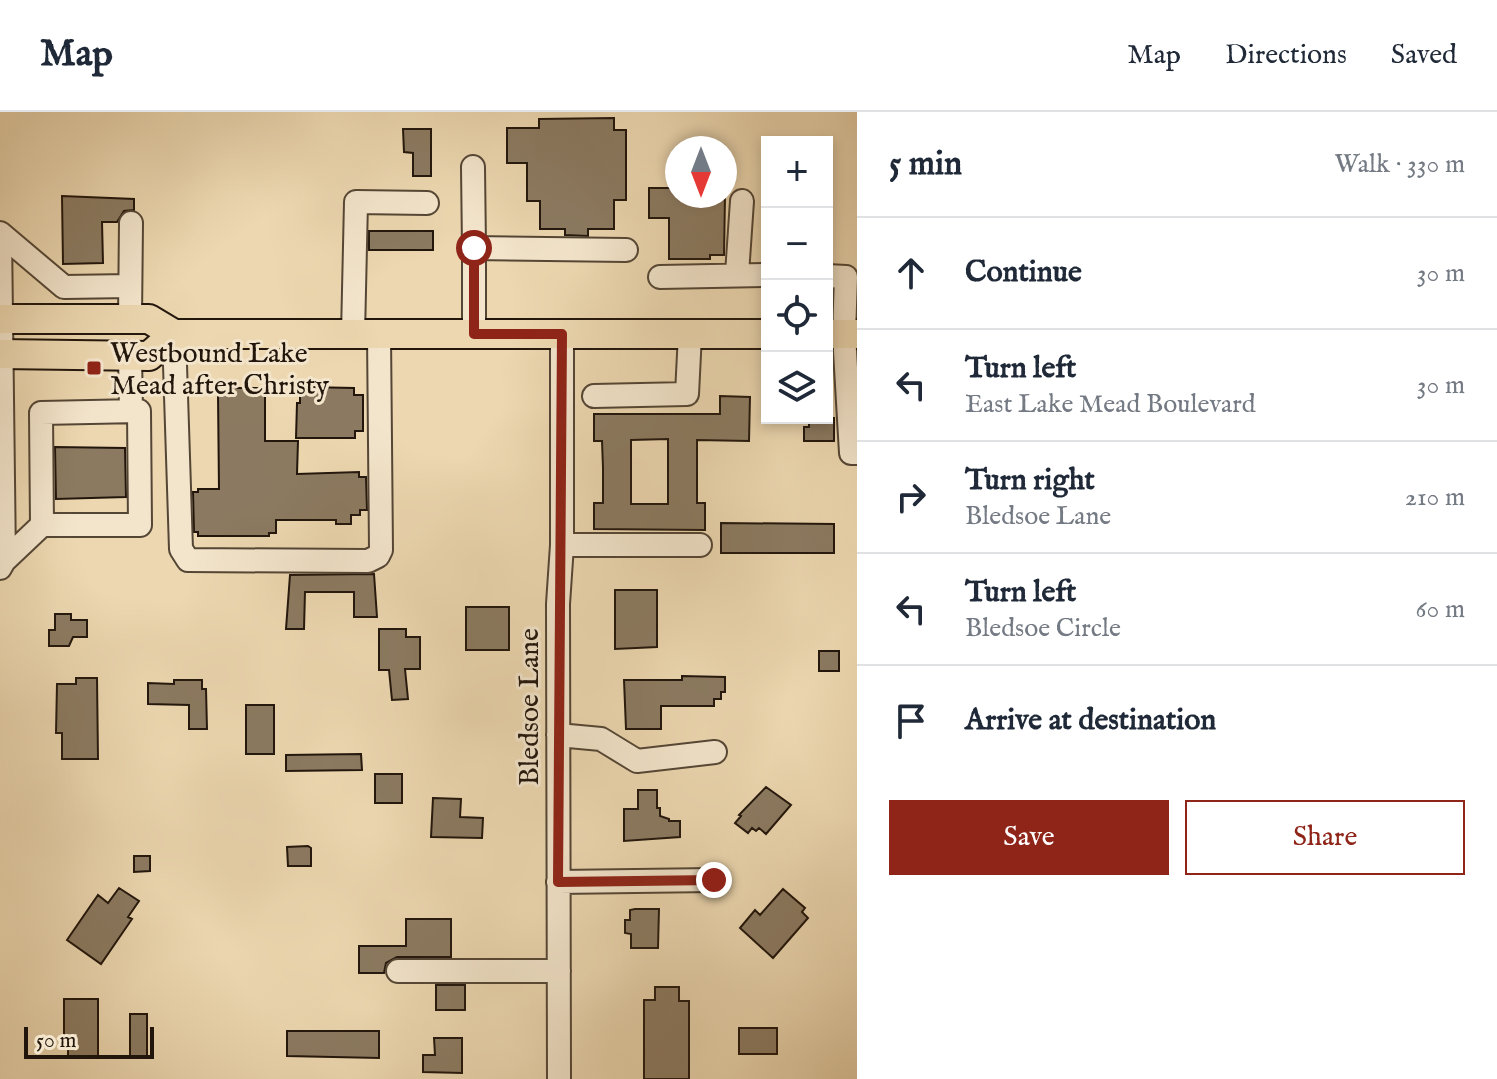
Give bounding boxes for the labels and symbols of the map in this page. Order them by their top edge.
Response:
north arrow [665,136,737,208]
route start [456,230,492,266]
place label: Westbound Lake Mead after Christy [110,337,329,404]
marker: Westbound Lake Mead after Christy [85,359,103,377]
street label: Bledsoe Lane [513,628,548,786]
route end [696,862,732,898]
scale bar [24,1023,154,1059]

